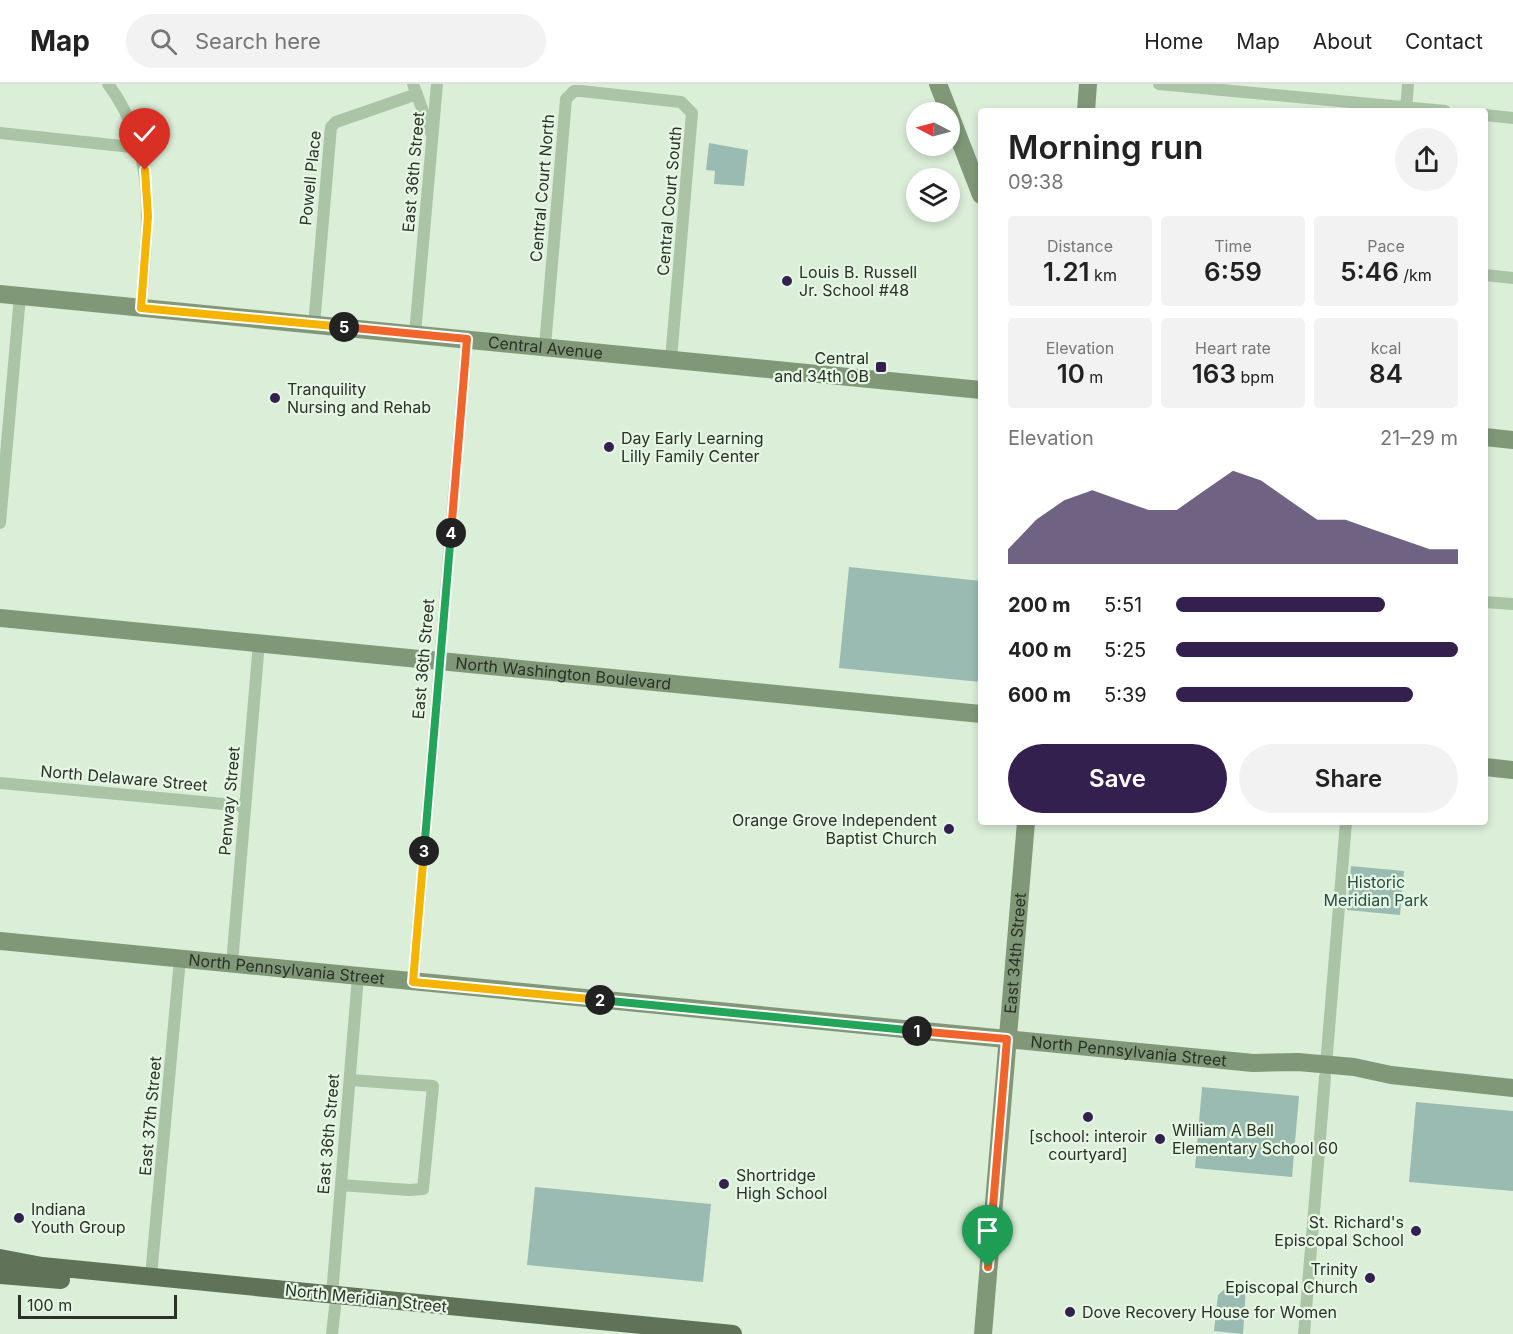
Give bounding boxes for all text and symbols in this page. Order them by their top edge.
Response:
search box [126,14,546,68]
text: Map [30,24,90,58]
icon: search [147,25,180,58]
text: Search here [195,28,321,54]
text: Home [1144,29,1203,54]
text: Map [1236,29,1280,54]
text: About [1313,29,1372,54]
text: Contact [1405,29,1483,54]
north arrow [906,102,960,156]
map controls [906,102,960,222]
pin [119,108,170,170]
street label: East 36th Street [398,111,428,233]
street label: Central Court North [526,113,558,263]
icon: check [128,117,161,150]
street label: Central Court South [653,125,685,277]
text: Morning run [1008,127,1203,167]
button: share [1395,128,1458,191]
street label: Powell Place [295,130,325,226]
button: layers [906,168,960,222]
text: 09:38 [1008,170,1064,194]
text: Distance [1047,236,1113,256]
text: Time [1214,236,1252,256]
text: Pace [1367,236,1405,256]
text: 1.21 [1043,256,1090,287]
text: 6:59 [1204,256,1262,287]
text: 5:46 [1340,256,1399,287]
place label: Louis B. Russell Jr. School #48 [799,262,917,300]
text: km [1090,265,1117,285]
text: /km [1399,265,1432,285]
marker: Louis B. Russell Jr. School #48 [780,274,794,288]
pin: 5 [329,312,359,342]
text: 5 [339,317,349,337]
street label: Central Avenue [487,332,604,363]
text: Elevation [1046,338,1114,358]
text: Heart rate [1195,338,1271,358]
text: kcal [1371,338,1401,358]
place label: Central and 34th OB [774,348,869,386]
text: 10 [1057,358,1085,389]
text: 163 [1192,358,1236,389]
text: 84 [1369,358,1403,389]
marker: Central and 34th OB [874,360,888,374]
text: m [1085,367,1103,387]
text: bpm [1236,367,1274,387]
place label: Tranquility Nursing and Rehab [287,379,431,417]
marker: Tranquility Nursing and Rehab [268,391,282,405]
text: Elevation [1008,426,1094,450]
text: 21–29 m [1380,426,1458,450]
place label: Day Early Learning Lilly Family Center [621,428,764,466]
marker: Day Early Learning Lilly Family Center [602,440,616,454]
pin: 4 [436,518,466,548]
text: 4 [446,523,456,543]
text: 200 m [1008,593,1071,617]
text: 5:51 [1104,593,1142,617]
street label: East 36th Street [408,598,438,720]
text: 400 m [1008,638,1072,662]
text: 5:25 [1104,638,1146,662]
street label: North Washington Boulevard [455,653,672,694]
text: 600 m [1008,683,1071,707]
text: 5:39 [1104,683,1147,707]
button: Save [1008,744,1227,813]
button: Share [1239,744,1458,813]
street label: Penway Street [214,746,244,856]
street label: North Delaware Street [40,761,208,795]
place label: Orange Grove Independent Baptist Church [732,810,937,848]
marker: Orange Grove Independent Baptist Church [942,822,956,836]
pin: 3 [409,836,439,866]
text: 3 [419,841,429,861]
park label: Historic Meridian Park [1324,872,1429,910]
street label: East 34th Street [1000,892,1030,1015]
street label: North Pennsylvania Street [188,949,386,988]
pin: 2 [585,985,615,1015]
text: 2 [595,990,605,1010]
pin: 1 [902,1016,932,1046]
text: 1 [914,1021,920,1041]
street label: North Pennsylvania Street [1030,1031,1228,1070]
street label: East 37th Street [135,1055,165,1177]
street label: East 36th Street [313,1073,343,1195]
marker: [school: interoir courtyard] [1081,1110,1095,1124]
place label: William A Bell Elementary School 60 [1172,1120,1338,1158]
place label: [school: interoir courtyard] [1029,1126,1147,1164]
marker: William A Bell Elementary School 60 [1153,1132,1167,1146]
place label: Shortridge High School [736,1165,827,1203]
marker: Shortridge High School [717,1177,731,1191]
place label: Indiana Youth Group [31,1199,125,1237]
pin [962,1205,1013,1267]
marker: Indiana Youth Group [12,1211,26,1225]
place label: St. Richard's Episcopal School [1274,1212,1404,1250]
icon: arrive [971,1214,1004,1247]
marker: St. Richard's Episcopal School [1409,1224,1423,1238]
place label: Trinity Episcopal Church [1225,1259,1358,1297]
marker: Trinity Episcopal Church [1363,1271,1377,1285]
street label: North Meridian Street [284,1280,448,1316]
scale bar [18,1292,177,1320]
text: 100 m [27,1295,72,1315]
place label: Dove Recovery House for Women [1082,1302,1337,1322]
marker: Dove Recovery House for Women [1063,1305,1077,1319]

